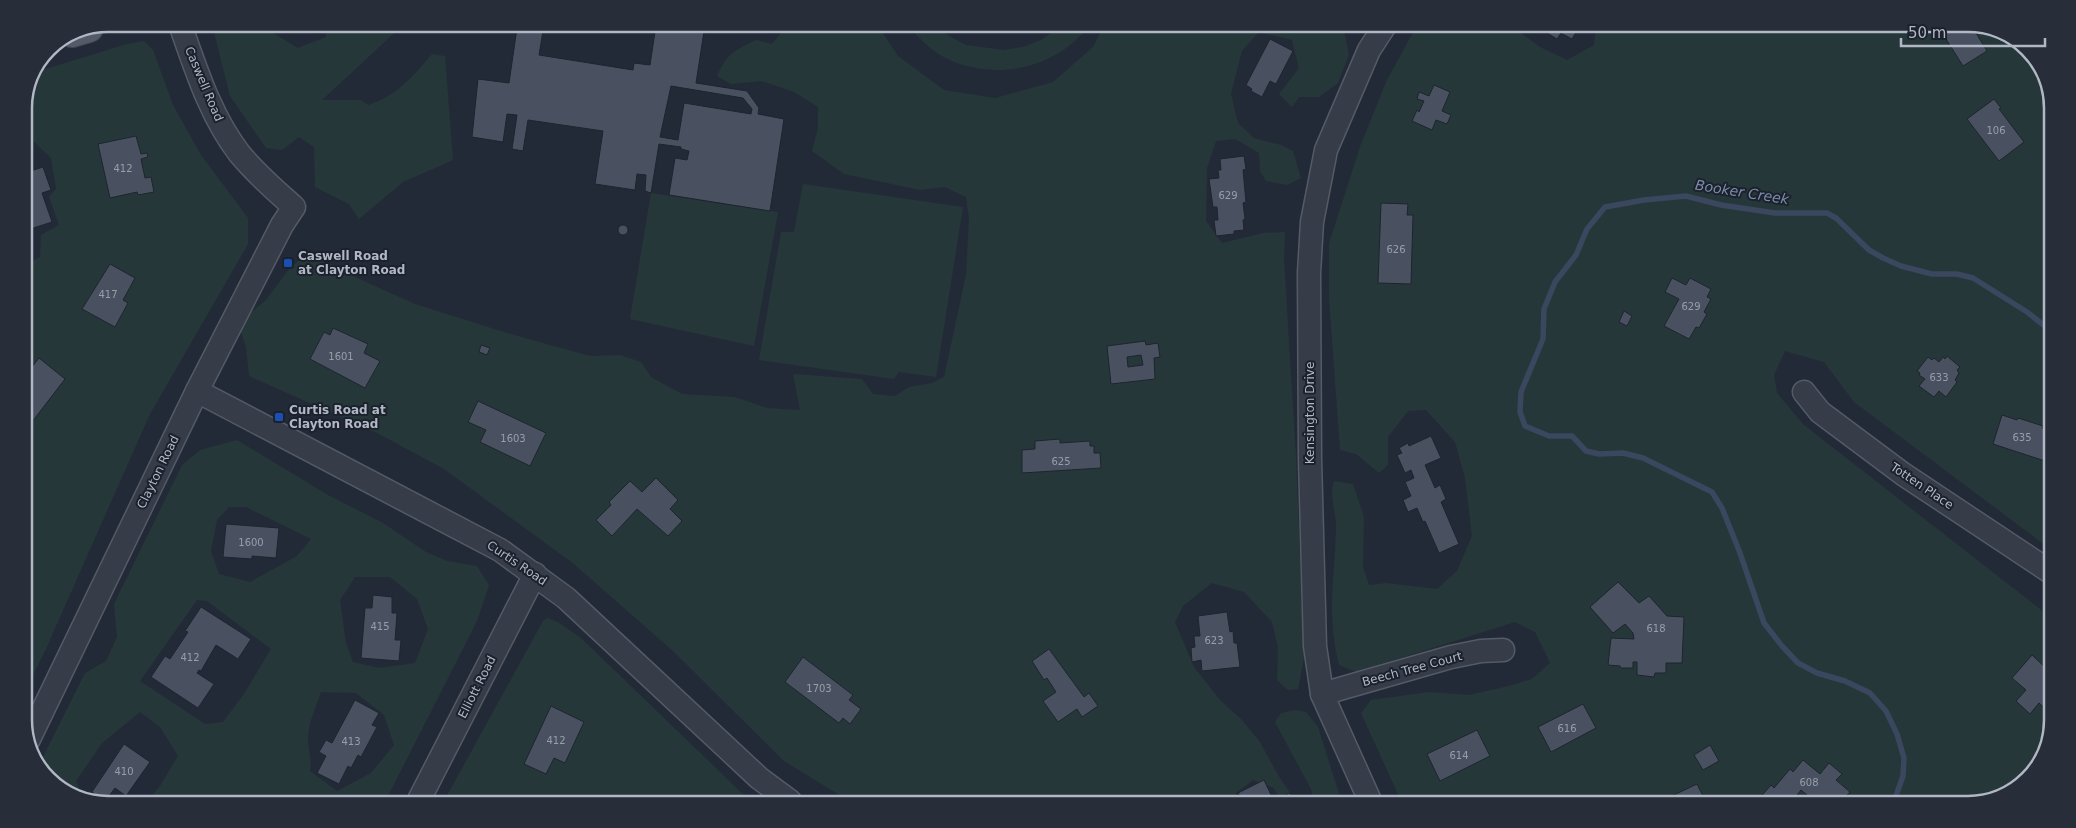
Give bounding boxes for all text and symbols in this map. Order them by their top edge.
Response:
scale bar [1901,15,2045,47]
text: 50 m [1908,24,1946,42]
street label: Caswell Road [182,45,226,123]
house number: 106 [1986,125,2006,136]
house number: 412 [113,163,133,174]
water label: Booker Creek [1694,177,1791,207]
house number: 629 [1218,190,1238,201]
house number: 626 [1386,244,1406,255]
place label: Caswell Road at Clayton Road [298,249,405,277]
marker: Caswell Road at Clayton Road [282,257,294,269]
house number: 417 [98,289,118,300]
house number: 629 [1681,301,1701,312]
house number: 1601 [328,351,354,362]
street label: Kensington Drive [1303,362,1317,464]
house number: 633 [1929,372,1949,383]
place label: Curtis Road at Clayton Road [289,403,386,431]
marker: Curtis Road at Clayton Road [273,411,285,423]
house number: 635 [2012,432,2032,443]
street label: Clayton Road [134,433,182,511]
house number: 1603 [500,433,526,444]
house number: 625 [1051,456,1071,467]
street label: Totten Place [1887,459,1956,512]
house number: 1600 [238,537,264,548]
street label: Curtis Road [484,538,550,588]
house number: 415 [370,621,390,632]
house number: 618 [1646,623,1666,634]
house number: 623 [1204,635,1224,646]
street label: Beech Tree Court [1361,649,1464,689]
house number: 412 [180,652,200,663]
street label: Elliott Road [455,653,499,721]
house number: 1703 [806,683,832,694]
house number: 616 [1557,723,1577,734]
house number: 412 [546,735,566,746]
house number: 413 [341,736,361,747]
house number: 614 [1449,750,1469,761]
house number: 410 [114,766,134,777]
house number: 608 [1799,777,1819,788]

